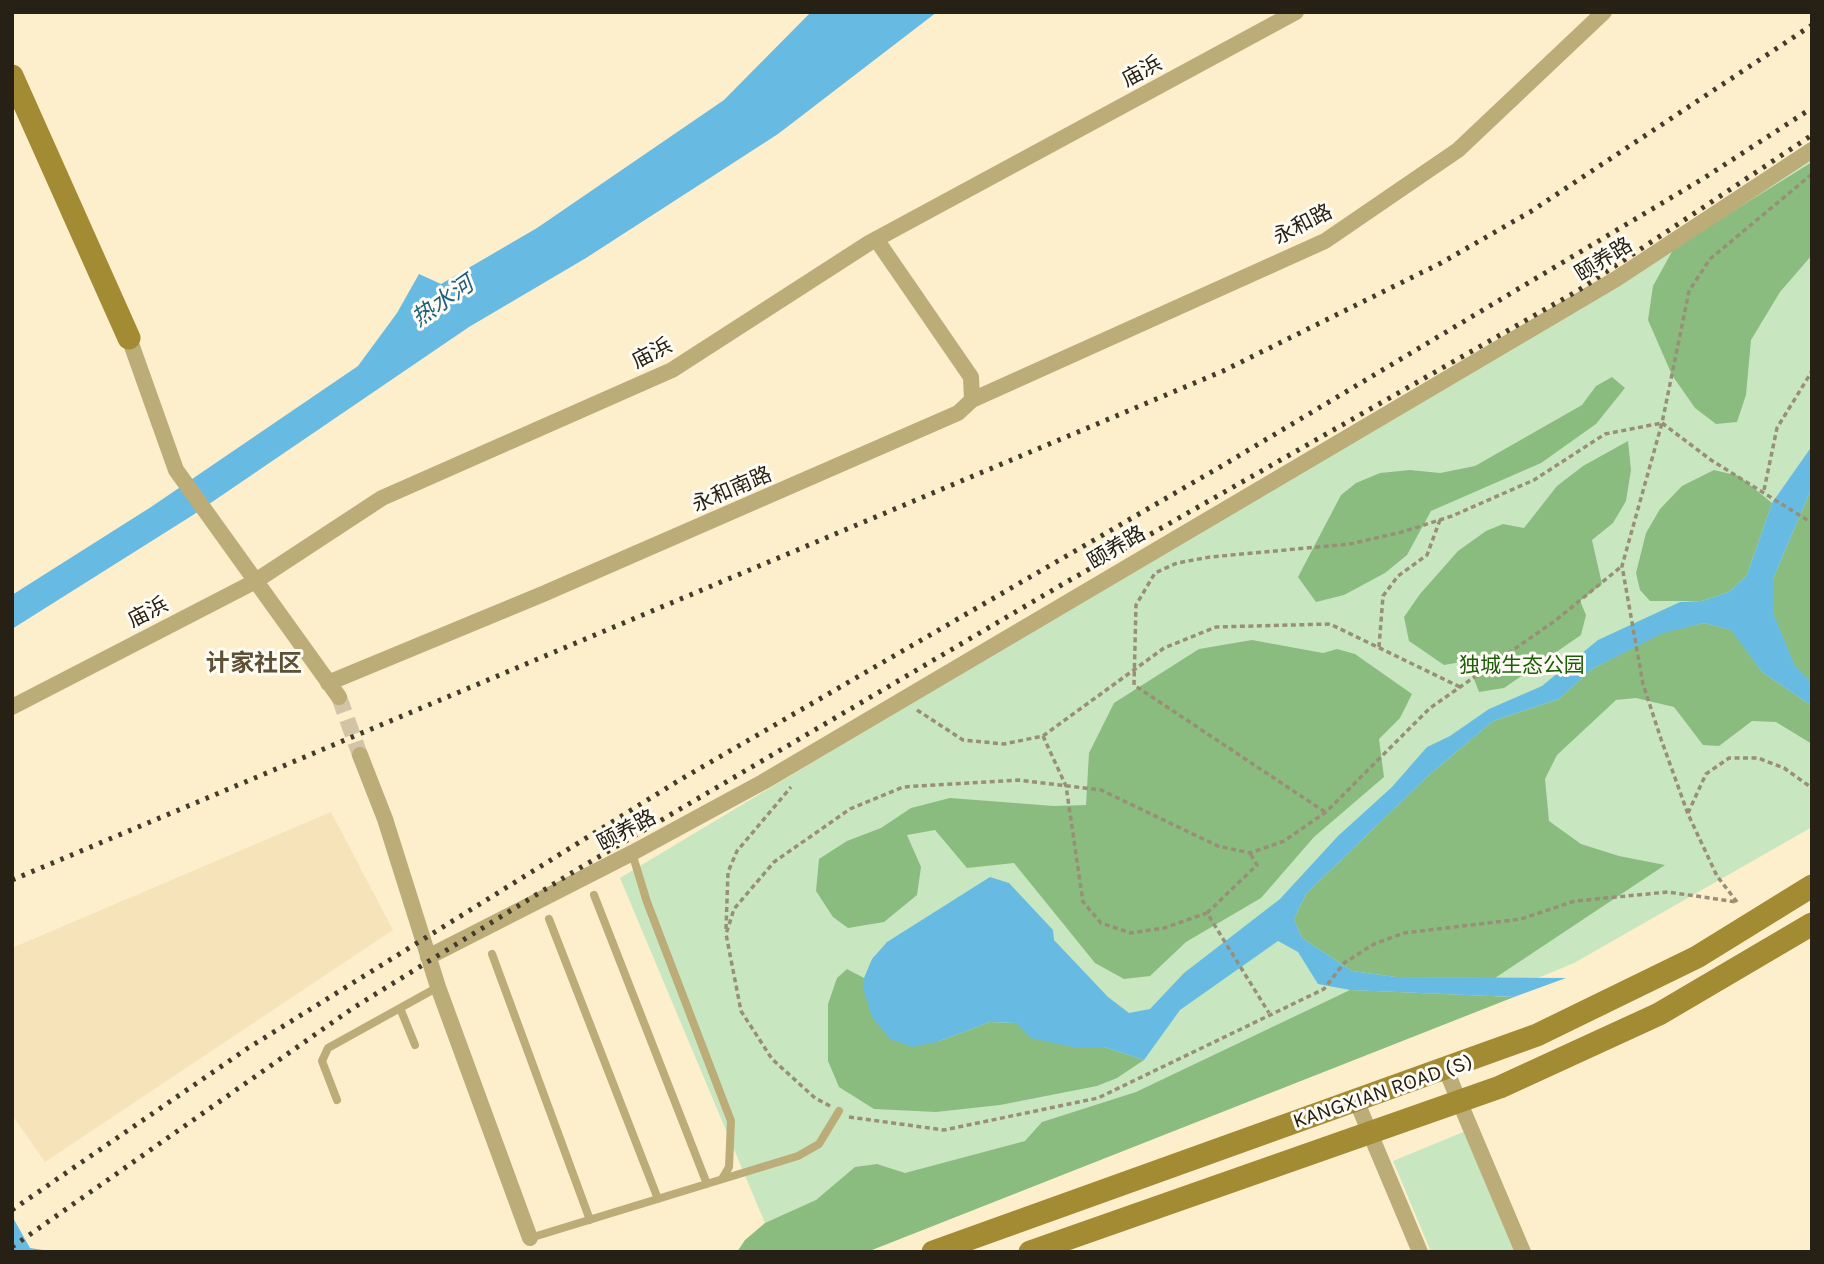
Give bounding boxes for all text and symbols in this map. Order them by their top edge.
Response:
street label: 庙浜 [1118,51,1166,93]
street label: 永和路 [1269,199,1337,251]
street label: 颐养路 [1571,233,1637,287]
water label: 热水河 [407,271,479,333]
street label: 庙浜 [628,333,676,375]
street label: 永和南路 [688,462,776,518]
street label: 颐养路 [1084,521,1150,575]
street label: 庙浜 [124,592,172,634]
district label: 计家社区 [206,650,302,678]
park label: 独城生态公园 [1459,653,1585,679]
street label: 颐养路 [593,805,661,857]
street label: KANGXIAN ROAD (S) [1290,1049,1476,1135]

